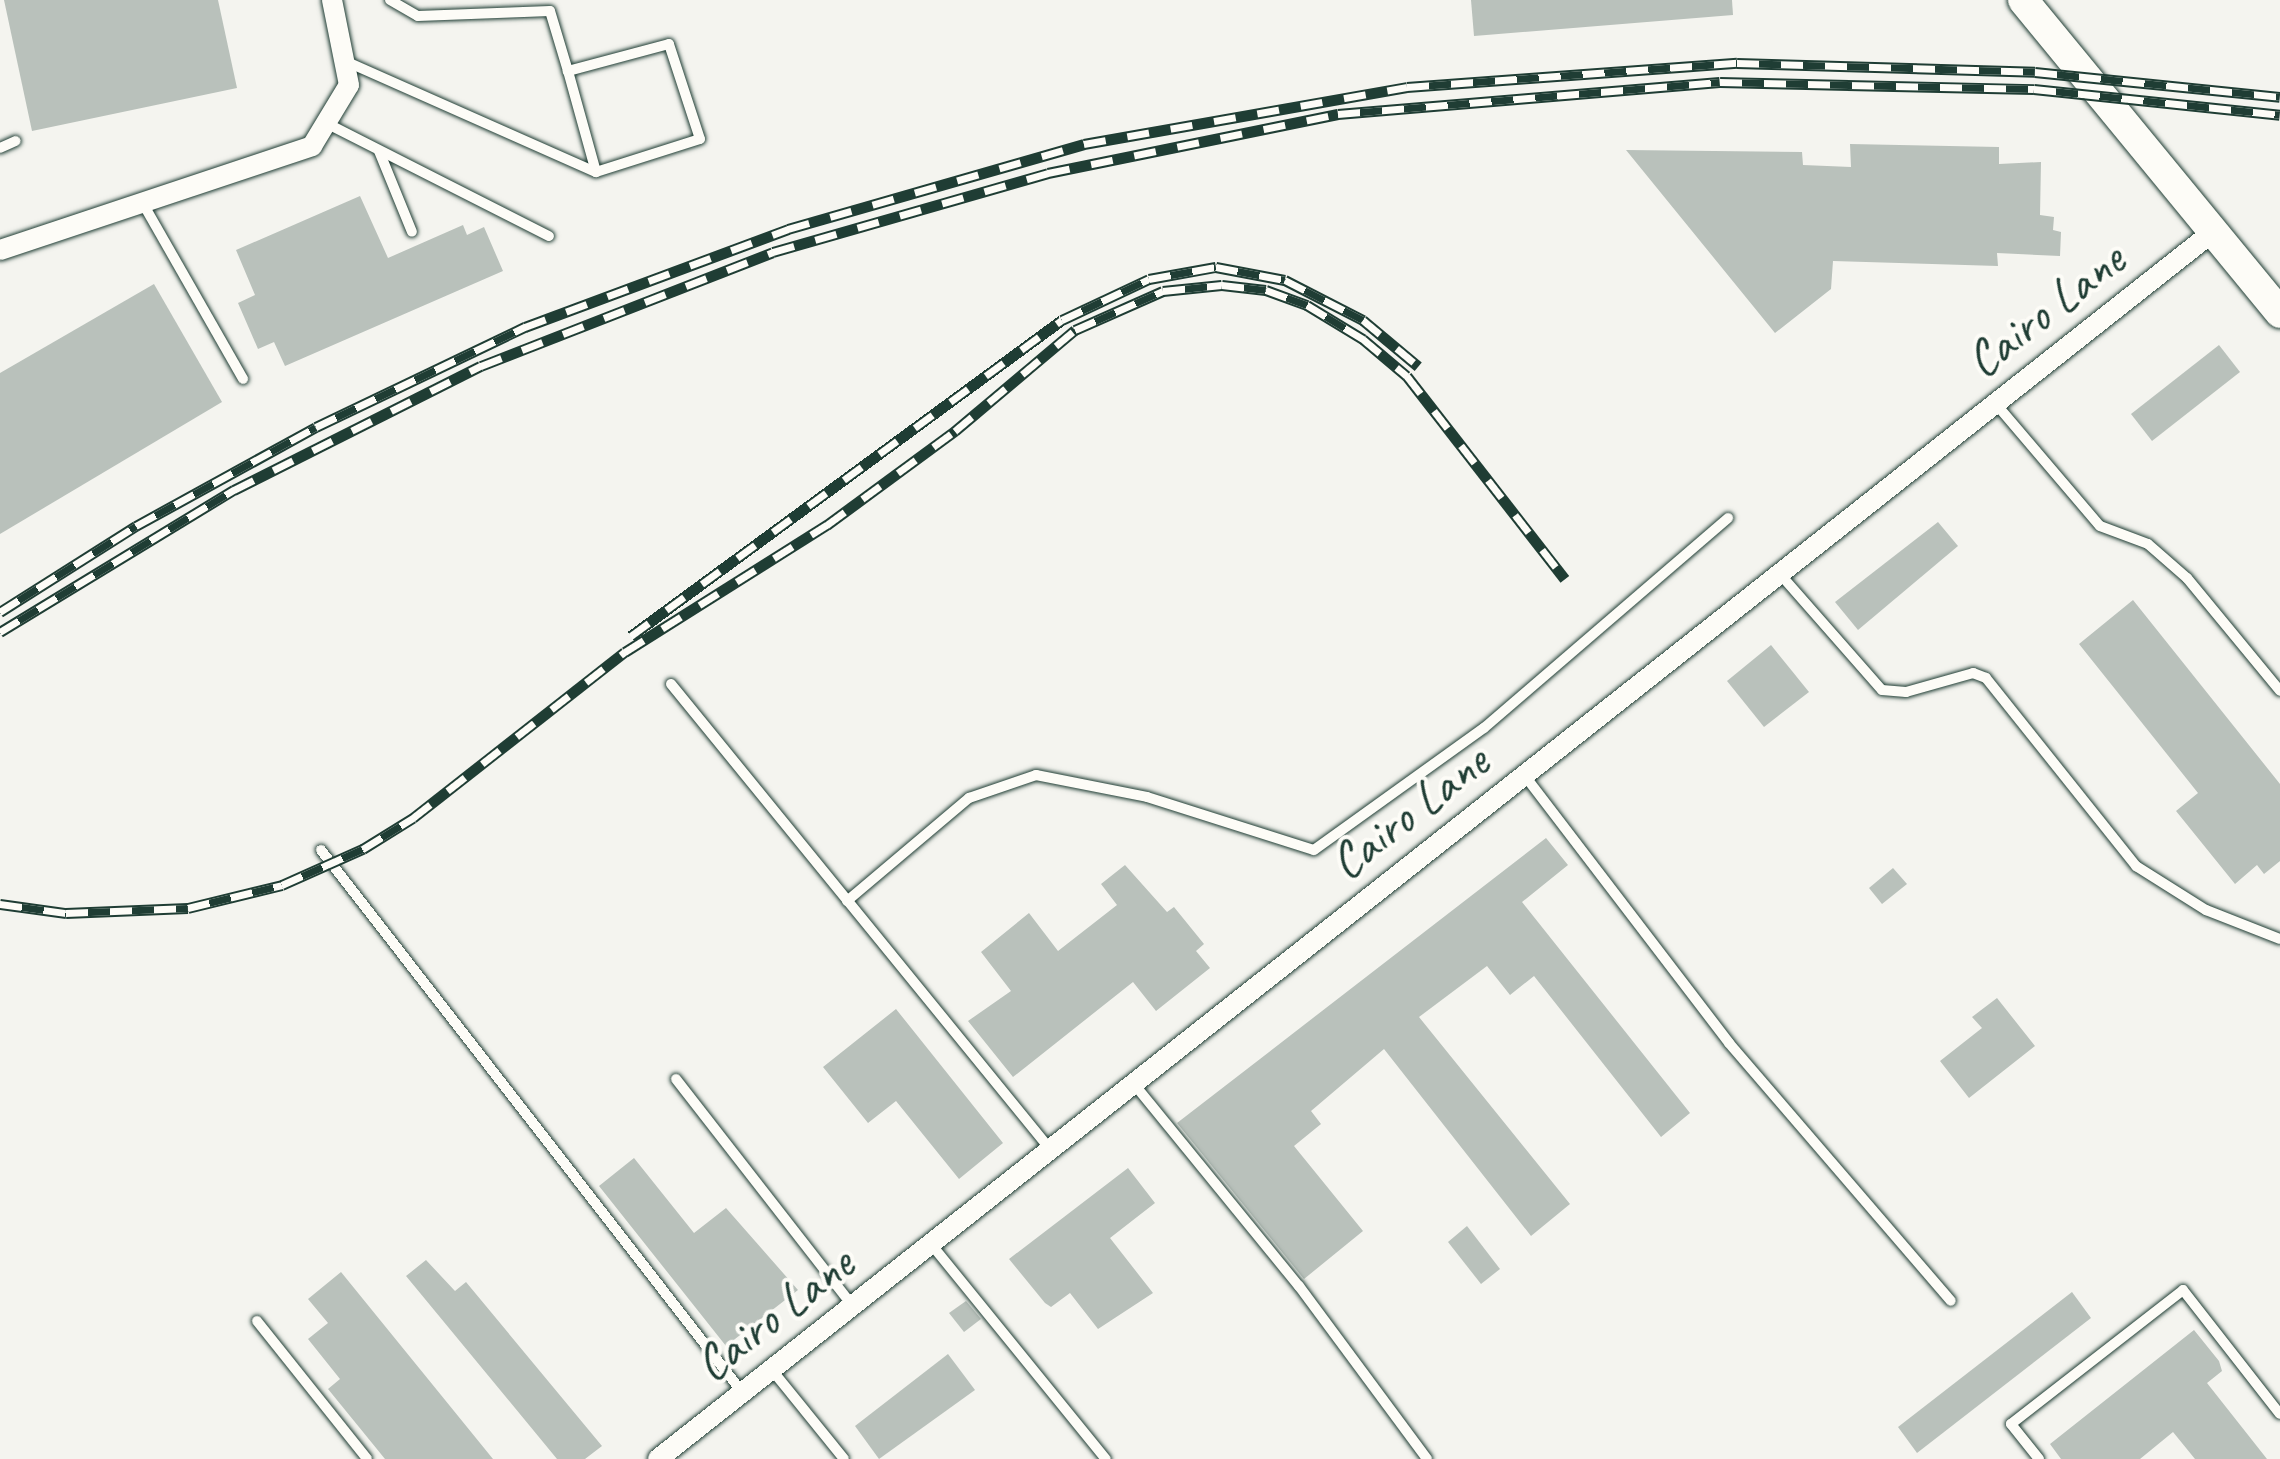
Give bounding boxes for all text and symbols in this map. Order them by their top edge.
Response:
street label: Cairo Lane [1954,230,2136,390]
street label: Cairo Lane [1318,732,1500,892]
street label: Cairo Lane [683,1234,865,1394]

